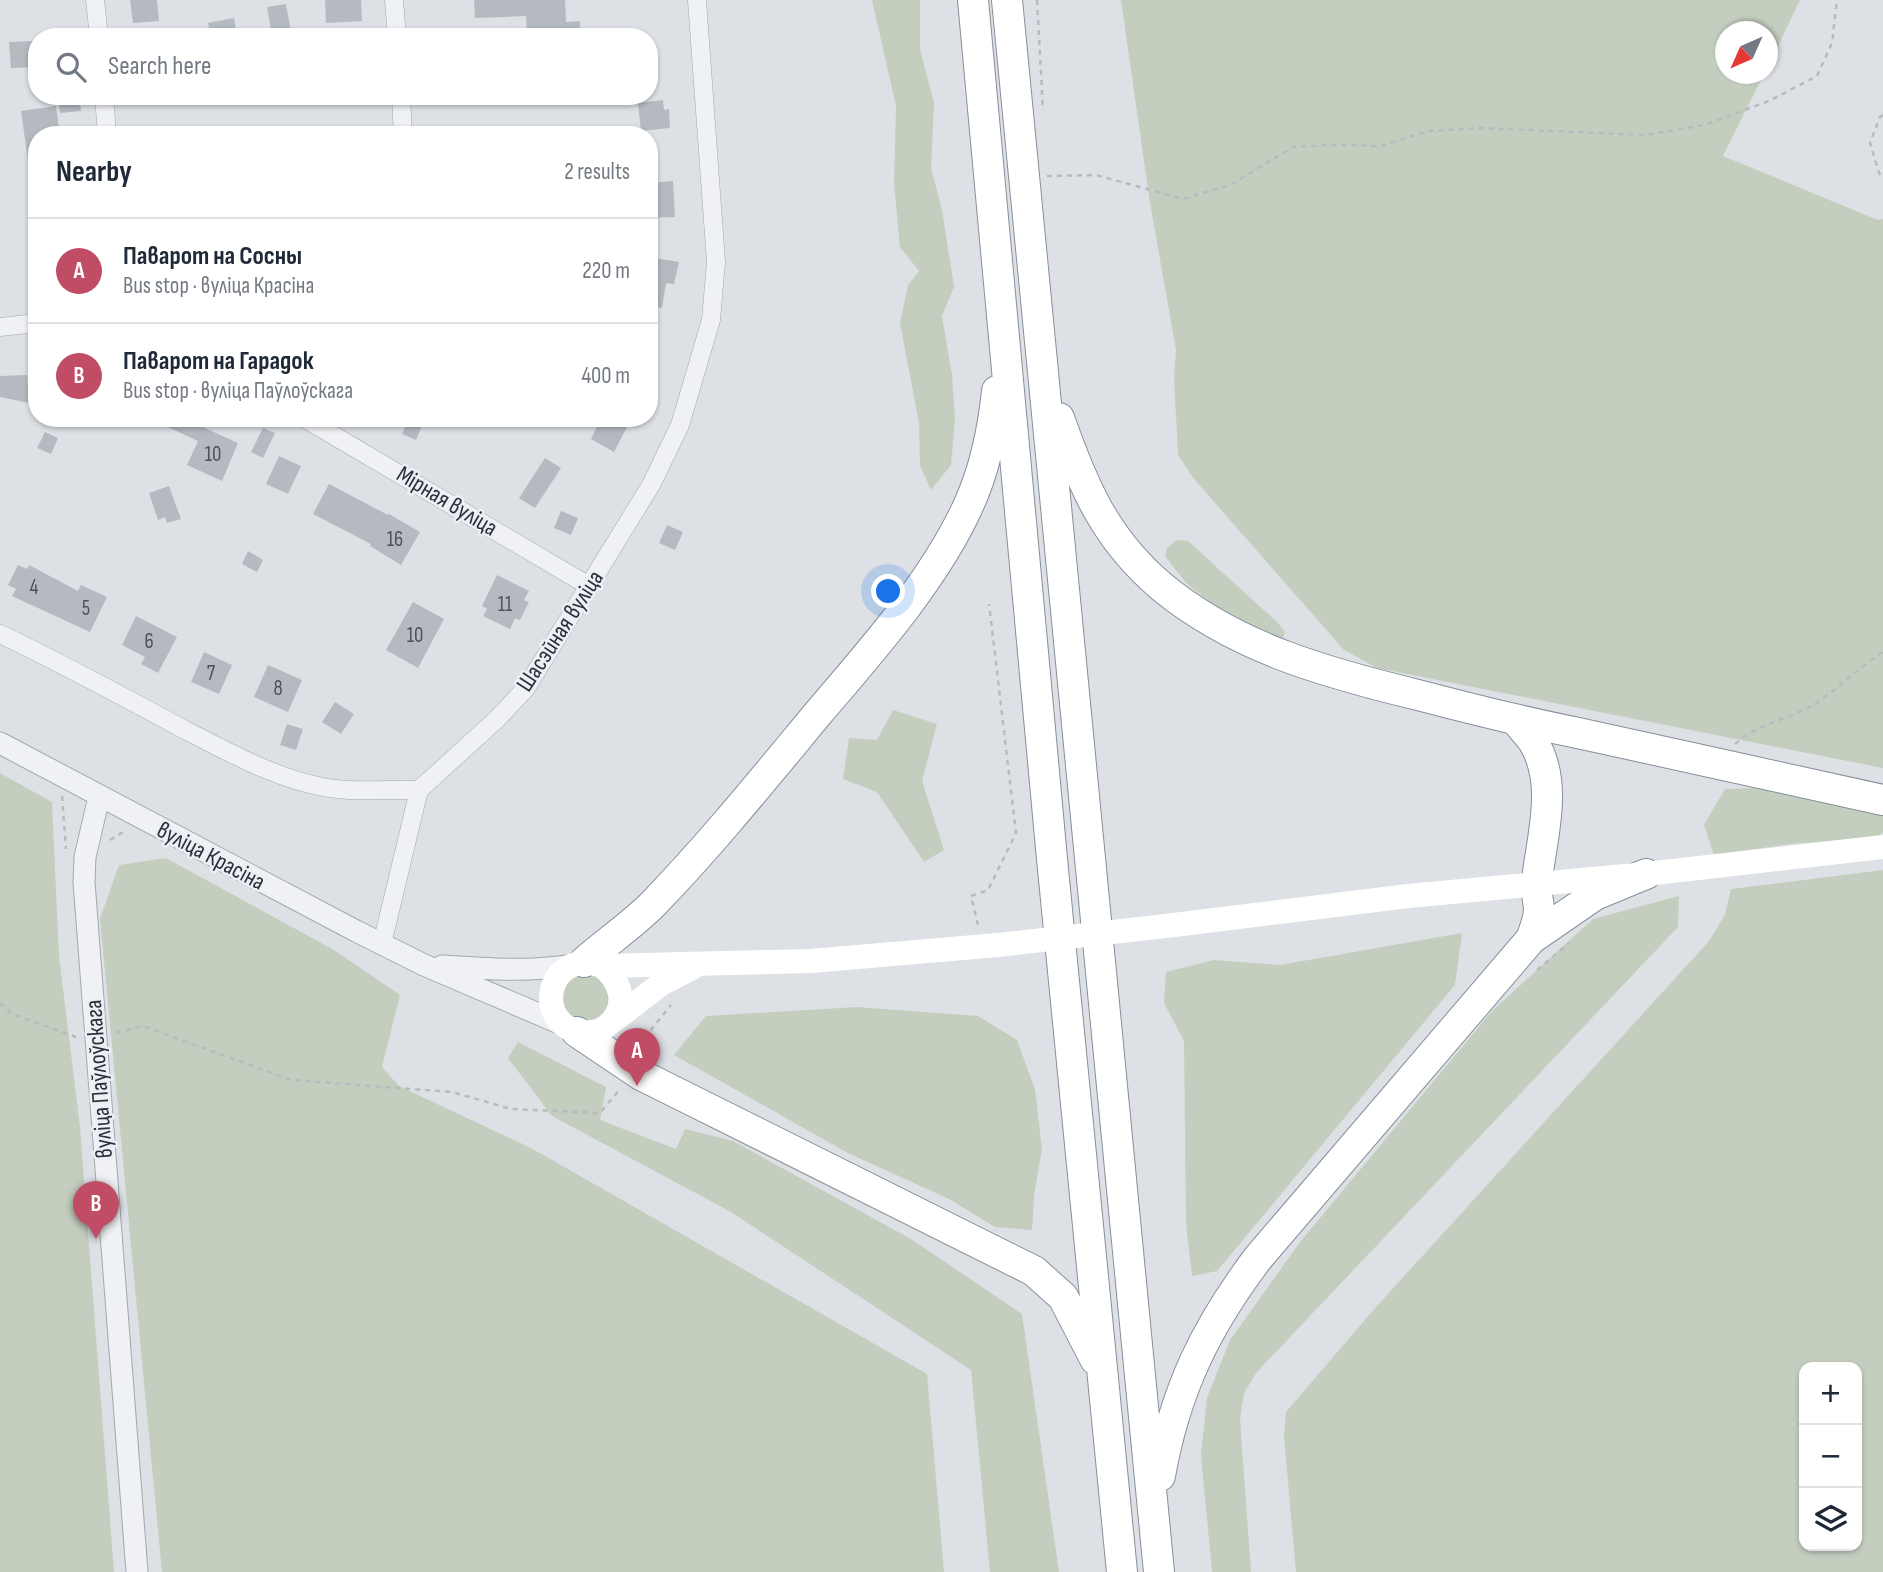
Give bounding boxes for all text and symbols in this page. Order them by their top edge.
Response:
north arrow [1715,21,1778,84]
search box [28,28,658,105]
icon: search [52,48,90,86]
text: Search here [108,51,211,82]
text: Nearby [56,154,132,190]
text: 2 results [564,158,630,186]
text: Паварот на Сосны [123,241,302,272]
text: A [74,257,84,285]
text: 220 m [582,257,630,285]
text: Bus stop · вуліца Красіна [123,272,314,300]
text: Паварот на Гарадок [123,346,314,377]
text: B [74,362,84,390]
text: 400 m [581,362,630,390]
text: Bus stop · вуліца Паўлоўскага [123,377,353,405]
house number: 10 [205,442,221,467]
street label: Мірная вуліца [391,460,503,542]
house number: 16 [387,527,403,552]
street label: Шасэйная вуліца [510,565,610,697]
your location [871,574,905,608]
house number: 4 [30,575,39,600]
house number: 11 [498,592,513,617]
house number: 5 [82,596,90,621]
house number: 10 [407,623,423,648]
house number: 6 [144,629,154,654]
house number: 7 [207,661,216,686]
house number: 8 [273,676,283,701]
street label: вуліца Красіна [152,815,270,897]
street label: вуліца Паўлоўскага [79,999,119,1159]
pin: A [614,1028,660,1086]
pin: B [73,1181,119,1239]
map controls [1799,1362,1862,1551]
button: + [1799,1362,1862,1425]
button: − [1799,1425,1862,1488]
button: layers [1799,1488,1862,1551]

